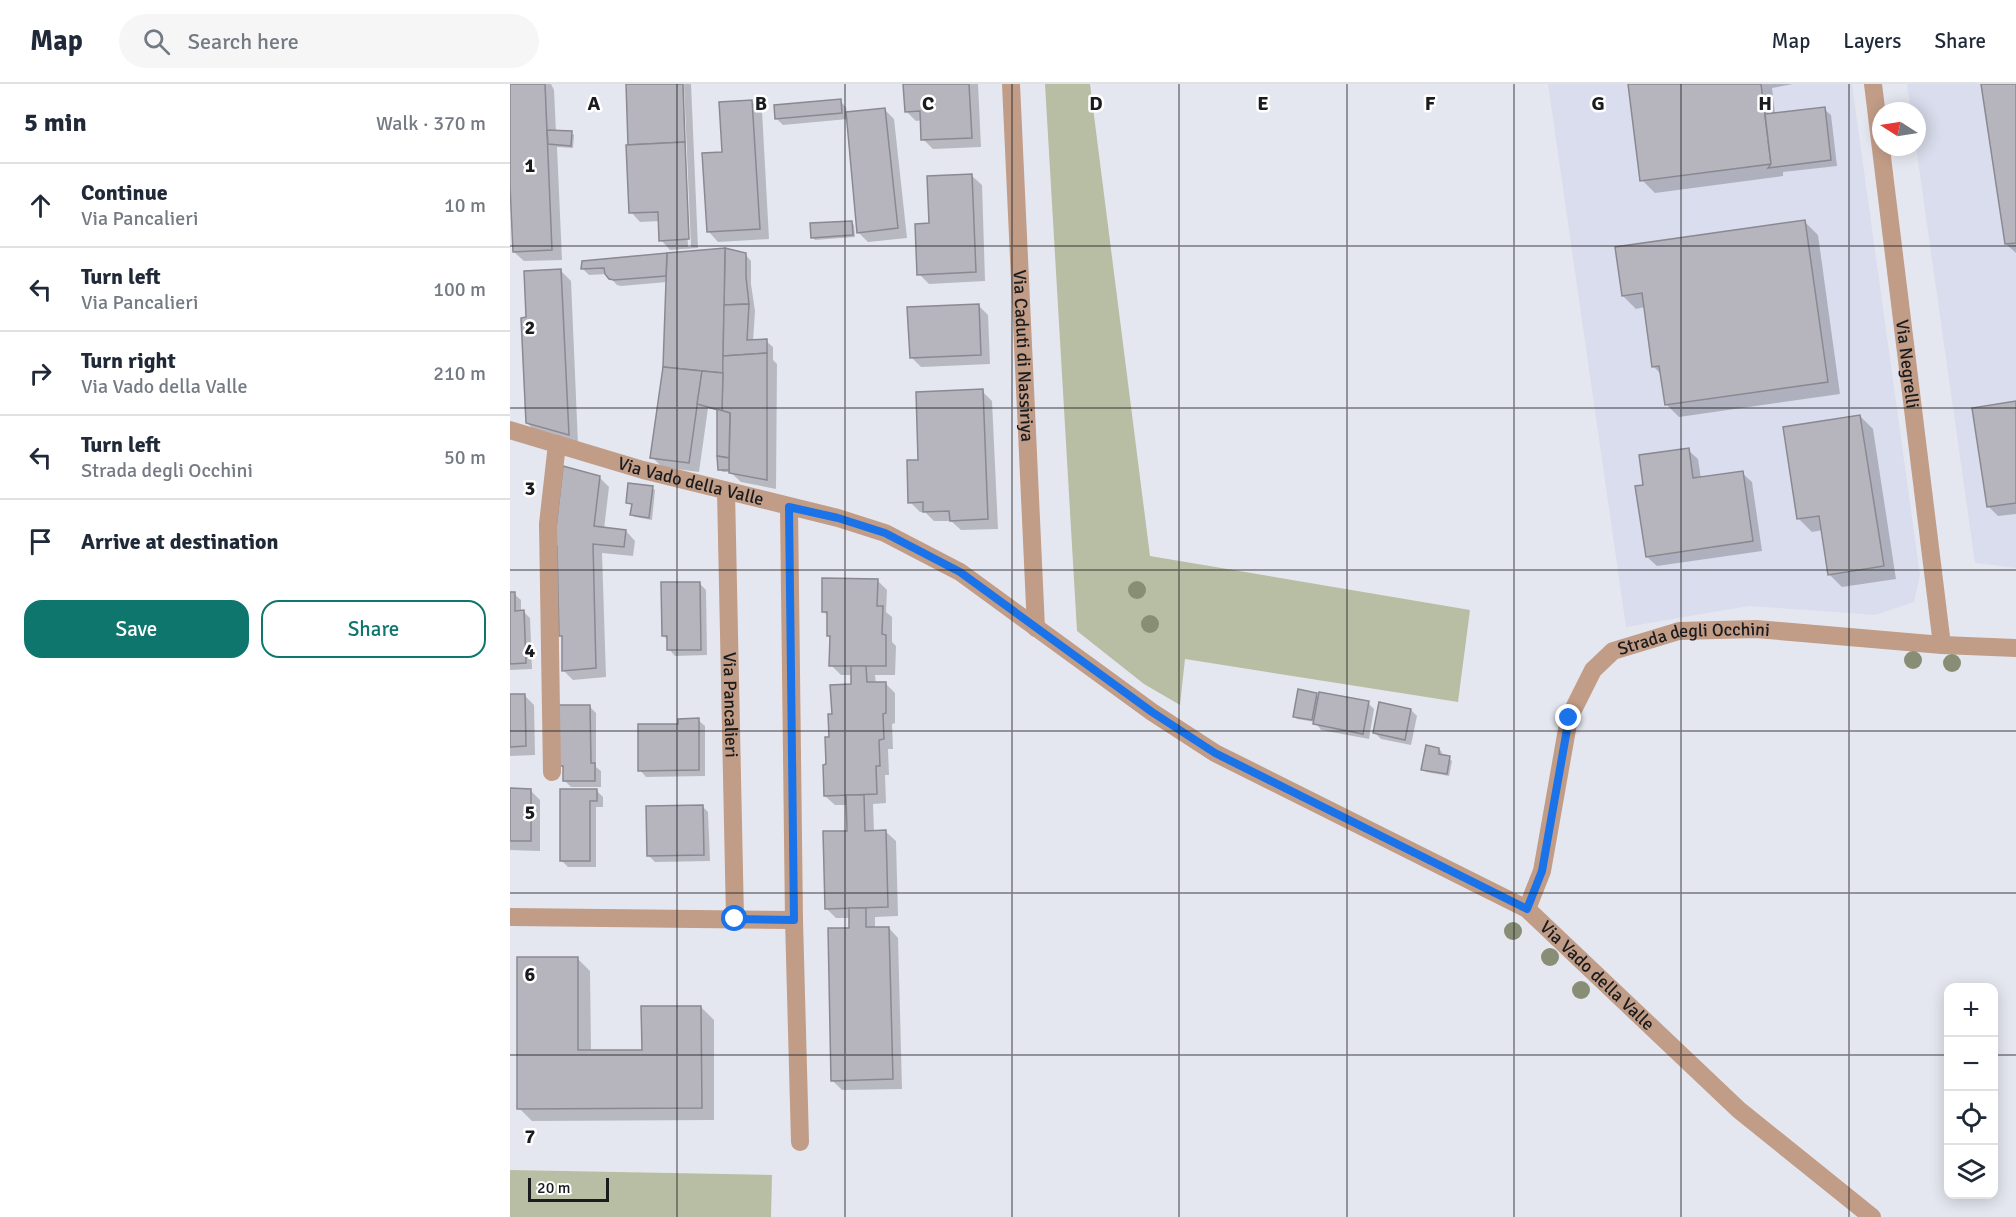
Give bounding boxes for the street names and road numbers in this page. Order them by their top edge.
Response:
street label: Via Caduti di Nassiriya [1009,269,1038,442]
street label: Via Negrelli [1891,318,1924,410]
street label: Via Vado della Valle [615,452,766,510]
street label: Strada degli Occhini [1615,618,1771,660]
street label: Via Pancalieri [718,652,743,758]
street label: Via Vado della Valle [1535,916,1659,1035]

